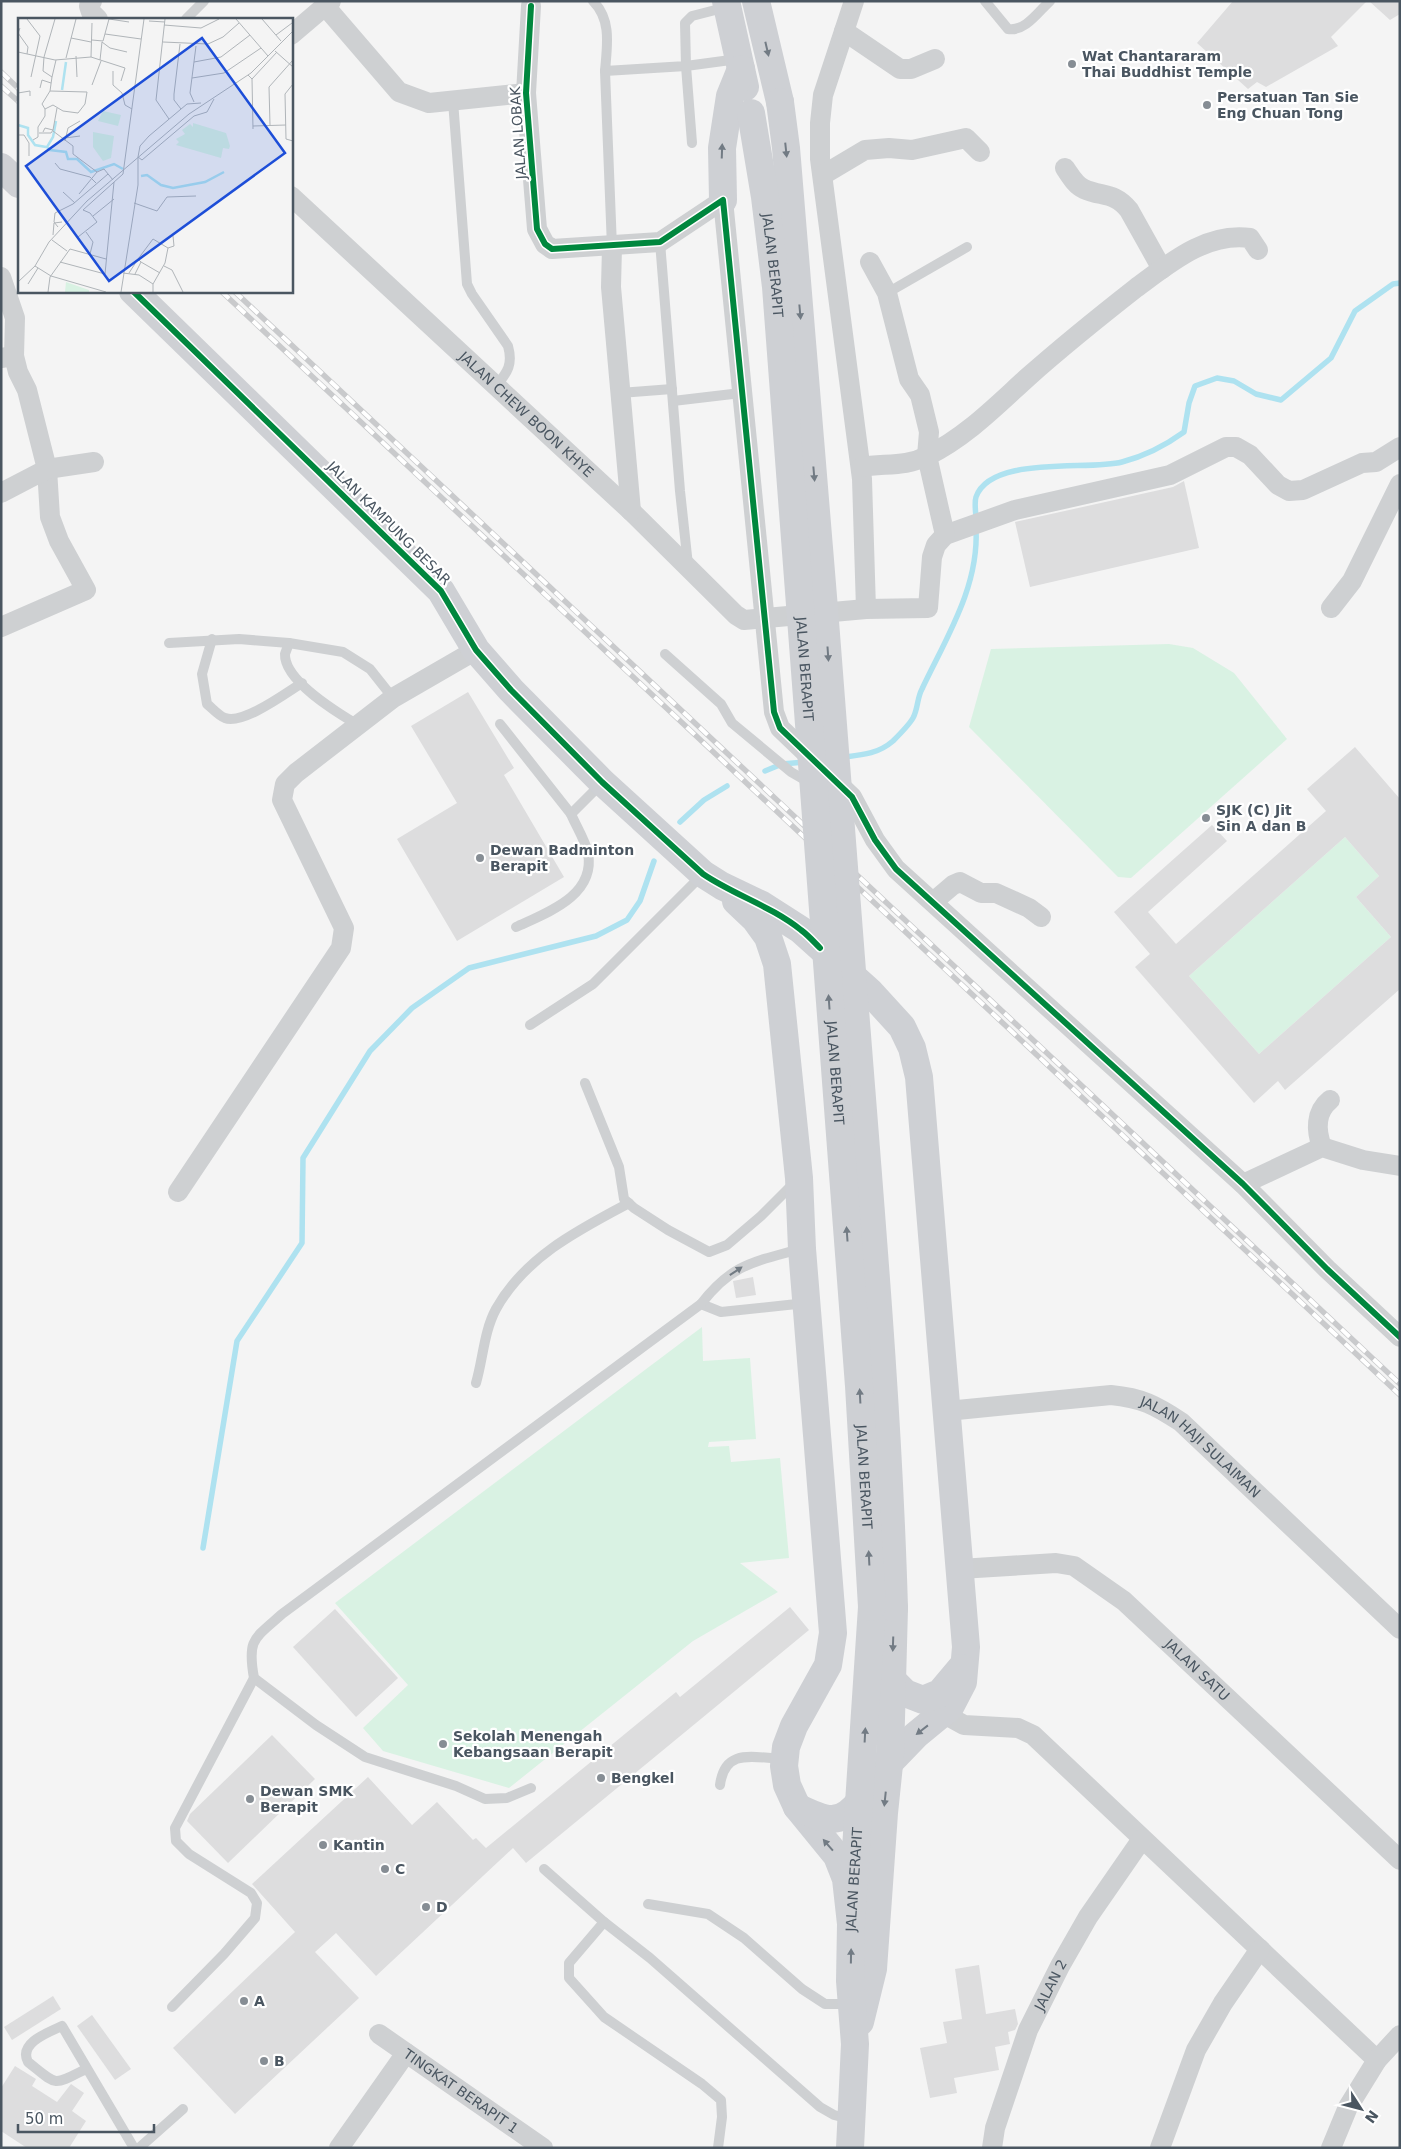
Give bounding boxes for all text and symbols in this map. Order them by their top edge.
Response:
inset map [18,18,292,292]
one-way arrow [764,41,772,57]
place label: Wat Chantararam Thai Buddhist Temple [1082,48,1252,80]
marker: Wat Chantararam Thai Buddhist Temple [1066,58,1078,70]
street label: JALAN LOBAK [507,85,529,181]
place label: Persatuan Tan Sie Eng Chuan Tong [1217,89,1359,121]
marker: Persatuan Tan Sie Eng Chuan Tong [1201,99,1213,111]
one-way arrow [718,143,726,159]
one-way arrow [782,143,790,159]
street label: JALAN BERAPIT [759,212,786,318]
one-way arrow [797,305,805,321]
street label: JALAN CHEW BOON KHYE [455,347,597,480]
street label: JALAN KAMPUNG BESAR [323,457,454,588]
one-way arrow [810,466,818,482]
street label: JALAN BERAPIT [793,615,817,722]
one-way arrow [824,646,832,662]
place label: SJK (C) Jit Sin A dan B [1216,802,1306,834]
marker: SJK (C) Jit Sin A dan B [1200,812,1212,824]
place label: Dewan Badminton Berapit [490,842,634,874]
marker: Dewan Badminton Berapit [474,852,486,864]
one-way arrow [825,994,833,1010]
street label: JALAN BERAPIT [823,1019,847,1126]
one-way arrow [843,1225,851,1241]
one-way arrow [729,1266,742,1276]
one-way arrow [855,1387,863,1403]
street label: JALAN HAJI SULAIMAN [1137,1393,1264,1501]
street label: JALAN BERAPIT [853,1423,875,1530]
one-way arrow [865,1550,873,1566]
street label: JALAN SATU [1161,1635,1233,1704]
one-way arrow [889,1637,897,1653]
one-way arrow [916,1725,929,1736]
one-way arrow [861,1726,869,1742]
place label: Sekolah Menengah Kebangsaan Berapit [453,1728,613,1760]
marker: Sekolah Menengah Kebangsaan Berapit [437,1738,449,1750]
place label: Bengkel [611,1770,674,1786]
marker: Bengkel [595,1772,607,1784]
place label: Dewan SMK Berapit [260,1783,354,1815]
one-way arrow [881,1791,889,1807]
marker: Dewan SMK Berapit [244,1793,256,1805]
street label: JALAN BERAPIT [843,1826,865,1933]
place label: Kantin [333,1837,385,1853]
marker: Kantin [317,1839,329,1851]
one-way arrow [822,1840,834,1852]
place label: C [395,1861,405,1877]
marker: C [379,1863,391,1875]
place label: D [436,1899,448,1915]
marker: D [420,1901,432,1913]
one-way arrow [847,1947,855,1963]
street label: JALAN 2 [1031,1957,1070,2014]
place label: A [254,1993,265,2009]
marker: A [238,1995,250,2007]
street label: TINGKAT BERAPIT 1 [400,2045,522,2137]
place label: B [274,2053,285,2069]
marker: B [258,2055,270,2067]
north arrow [1336,2084,1386,2134]
scale bar [18,2102,154,2134]
text: N [1362,2107,1381,2126]
text: 50 m [25,2110,63,2128]

